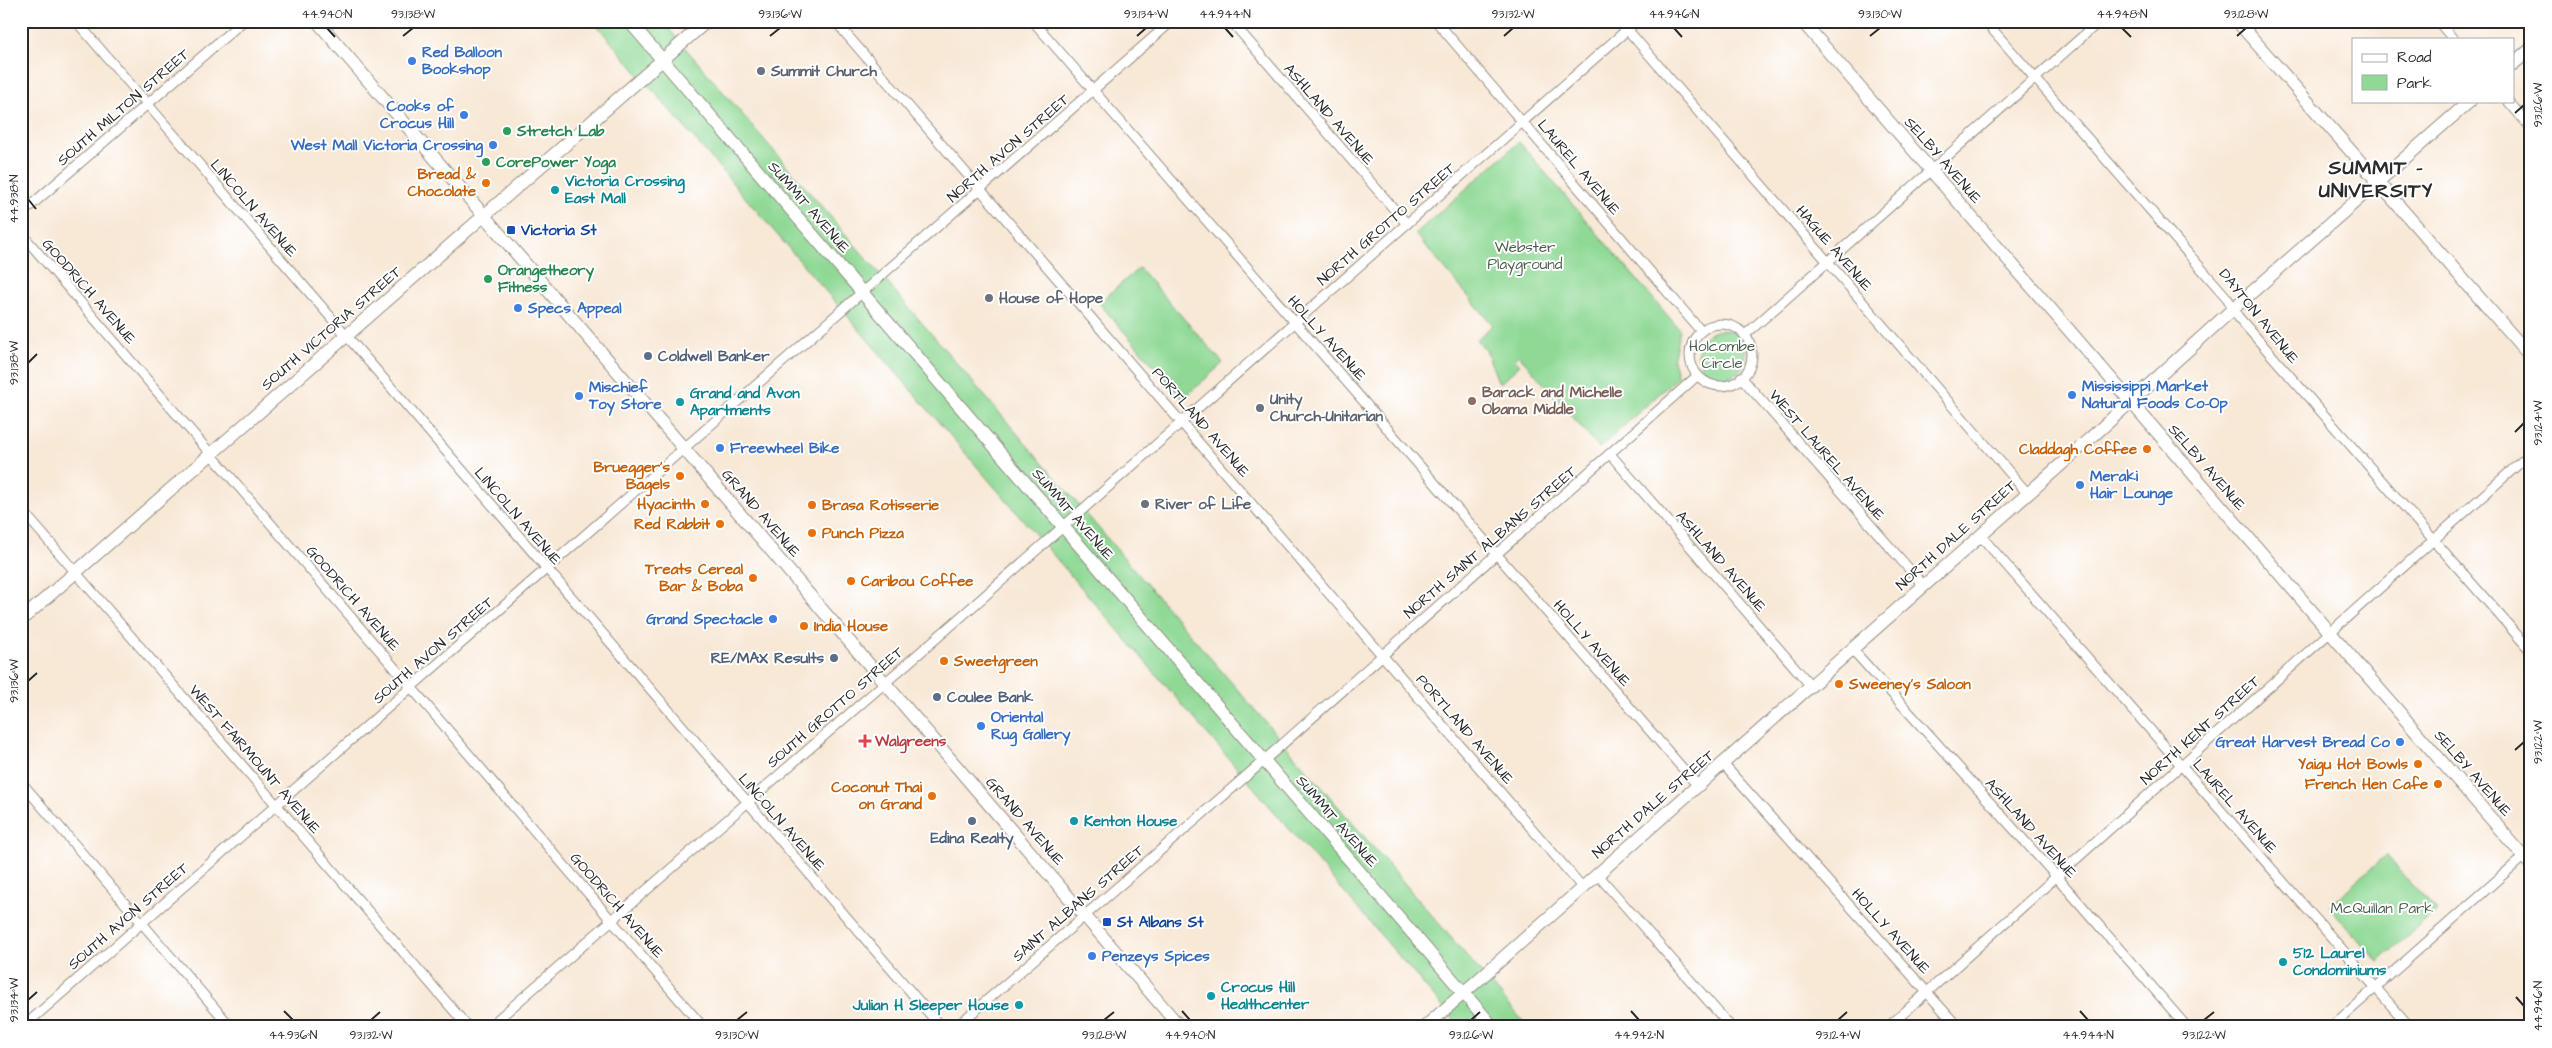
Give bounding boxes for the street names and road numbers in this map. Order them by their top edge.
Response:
street label: SOUTH MILTON STREET [53,44,195,171]
street label: ASHLAND AVENUE [1279,59,1379,170]
street label: NORTH AVON STREET [943,89,1075,207]
street label: SELBY AVENUE [1899,113,1986,208]
street label: LAUREL AVENUE [1532,115,1625,220]
street label: LINCOLN AVENUE [205,155,302,262]
street label: SUMMIT AVENUE [763,157,854,258]
street label: NORTH GROTTO STREET [1313,158,1461,290]
street label: HAGUE AVENUE [1791,201,1877,296]
street label: GOODRICH AVENUE [37,234,140,349]
street label: SOUTH VICTORIA STREET [257,261,406,395]
street label: DAYTON AVENUE [2214,264,2304,368]
street label: HOLLY AVENUE [1283,291,1371,386]
street label: PORTLAND AVENUE [1147,363,1254,482]
street label: WEST LAUREL AVENUE [1764,385,1889,525]
street label: SELBY AVENUE [2163,420,2250,515]
street label: NORTH SAINT ALBANS STREET [1399,461,1582,623]
street label: LINCOLN AVENUE [469,463,566,570]
street label: SUMMIT AVENUE [1027,464,1118,565]
street label: GRAND AVENUE [716,465,805,562]
street label: NORTH DALE STREET [1891,475,2022,595]
street label: ASHLAND AVENUE [1671,506,1771,617]
street label: GOODRICH AVENUE [301,541,404,656]
street label: SOUTH AVON STREET [368,592,499,709]
street label: HOLLY AVENUE [1548,595,1635,691]
street label: SOUTH GROTTO STREET [762,642,909,773]
street label: PORTLAND AVENUE [1411,670,1518,789]
street label: NORTH KENT STREET [2136,671,2265,790]
street label: WEST FAIRMOUNT AVENUE [184,680,325,838]
street label: SELBY AVENUE [2429,726,2516,821]
street label: NORTH DALE STREET [1588,745,1720,863]
street label: LAUREL AVENUE [2188,755,2282,858]
street label: LINCOLN AVENUE [733,769,830,876]
street label: SUMMIT AVENUE [1291,771,1382,872]
street label: GRAND AVENUE [980,773,1069,870]
street label: ASHLAND AVENUE [1980,774,2081,883]
street label: SAINT ALBANS STREET [1008,840,1149,967]
street label: GOODRICH AVENUE [565,848,668,963]
street label: SOUTH AVON STREET [63,858,194,975]
street label: HOLLY AVENUE [1847,884,1935,979]

